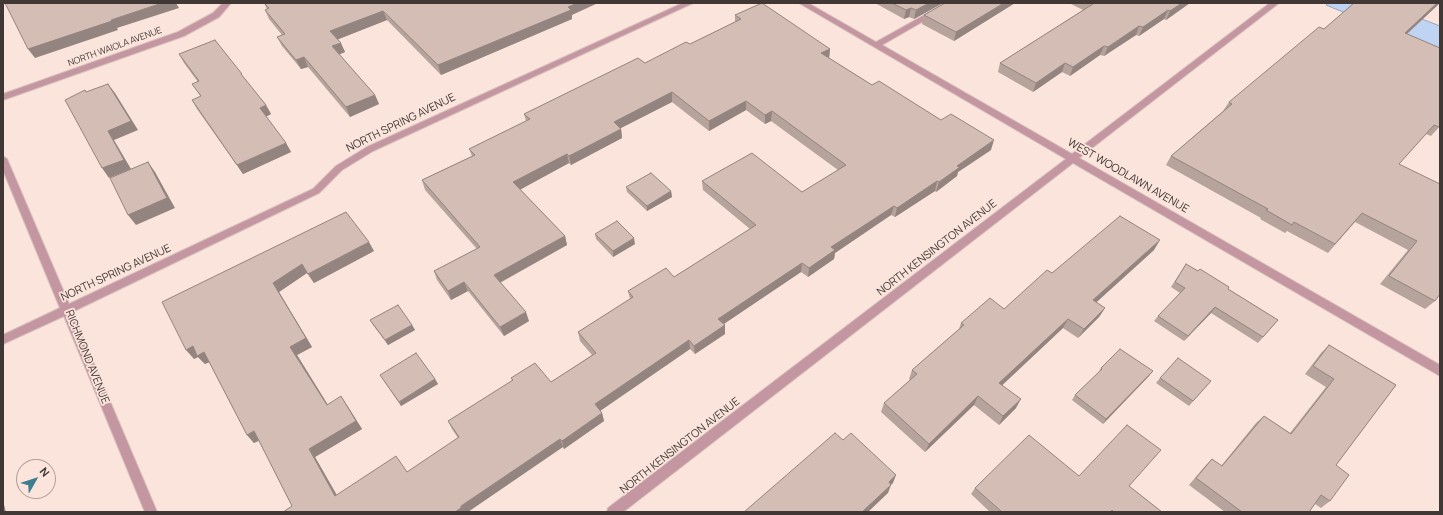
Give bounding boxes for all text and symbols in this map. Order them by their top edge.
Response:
street label: NORTH WAIOLA AVENUE [67,25,163,69]
street label: NORTH SPRING AVENUE [344,91,458,155]
street label: WEST WOODLAWN AVENUE [1065,136,1191,216]
street label: NORTH KENSINGTON AVENUE [874,197,1000,299]
street label: NORTH SPRING AVENUE [59,242,173,304]
street label: RICHMOND AVENUE [62,308,112,406]
street label: NORTH KENSINGTON AVENUE [617,395,743,497]
north arrow [16,459,56,499]
text: N [37,464,53,480]

